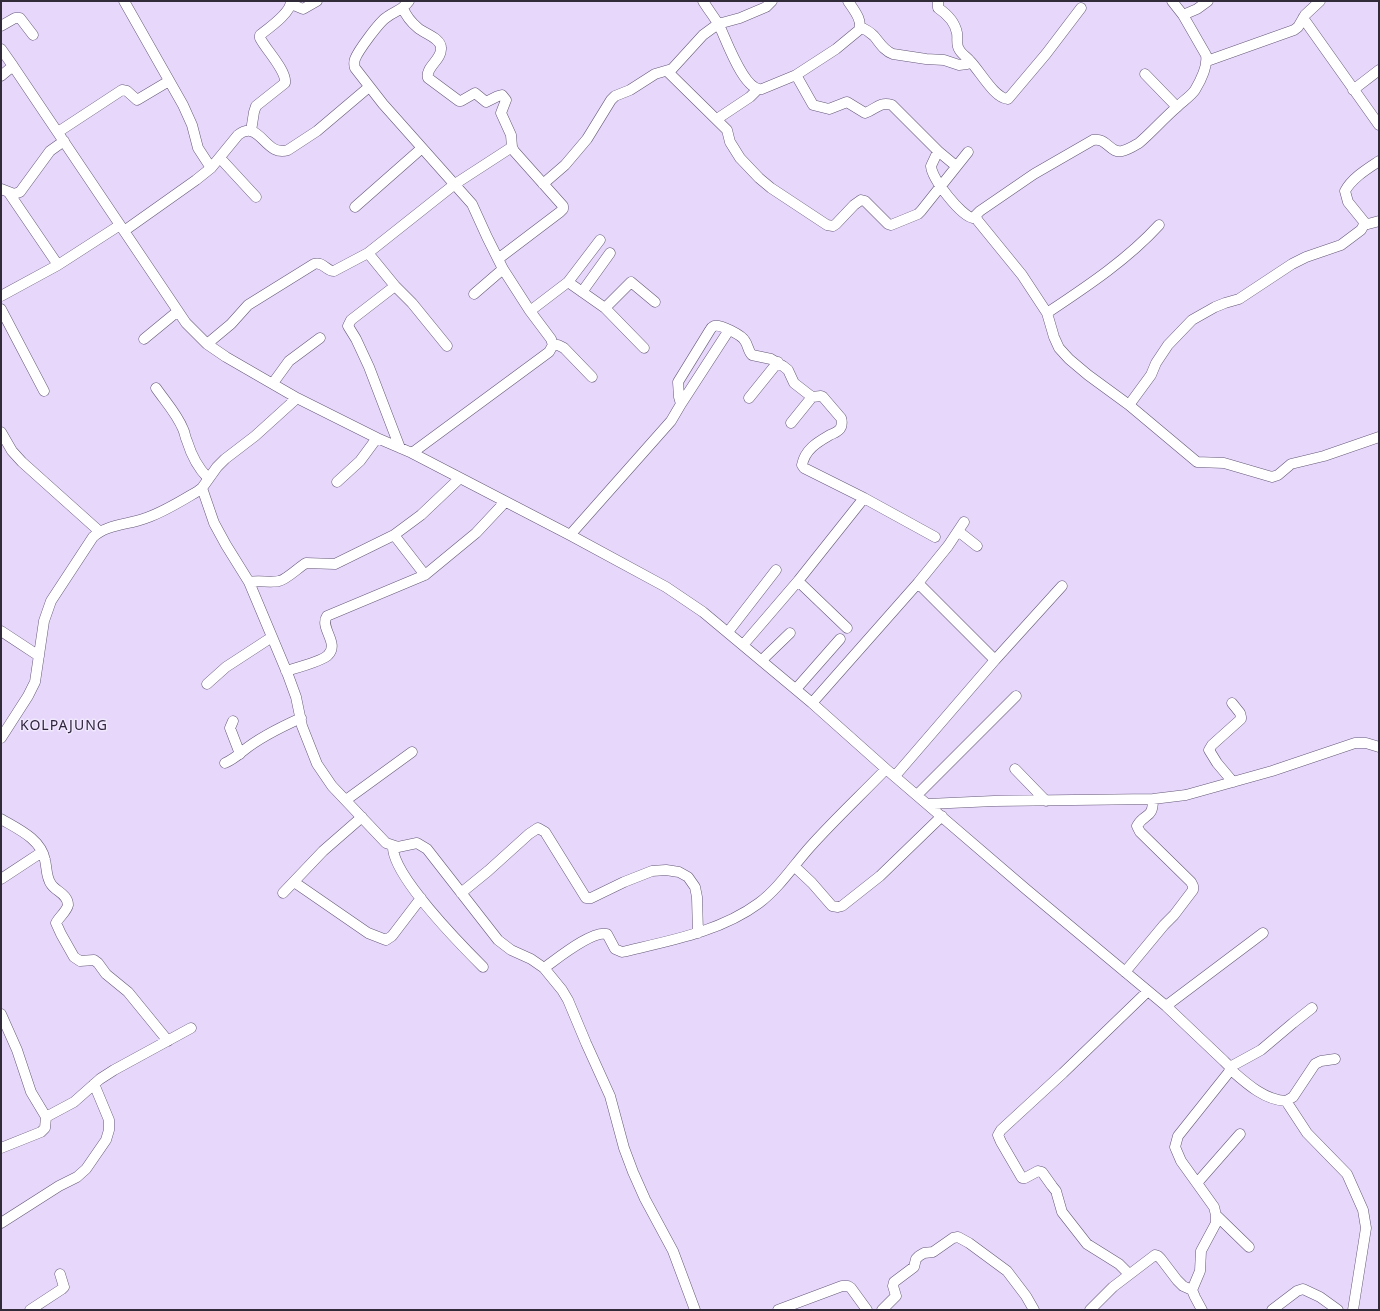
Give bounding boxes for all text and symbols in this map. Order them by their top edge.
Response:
district label: KOLPAJUNG [20,718,108,734]

